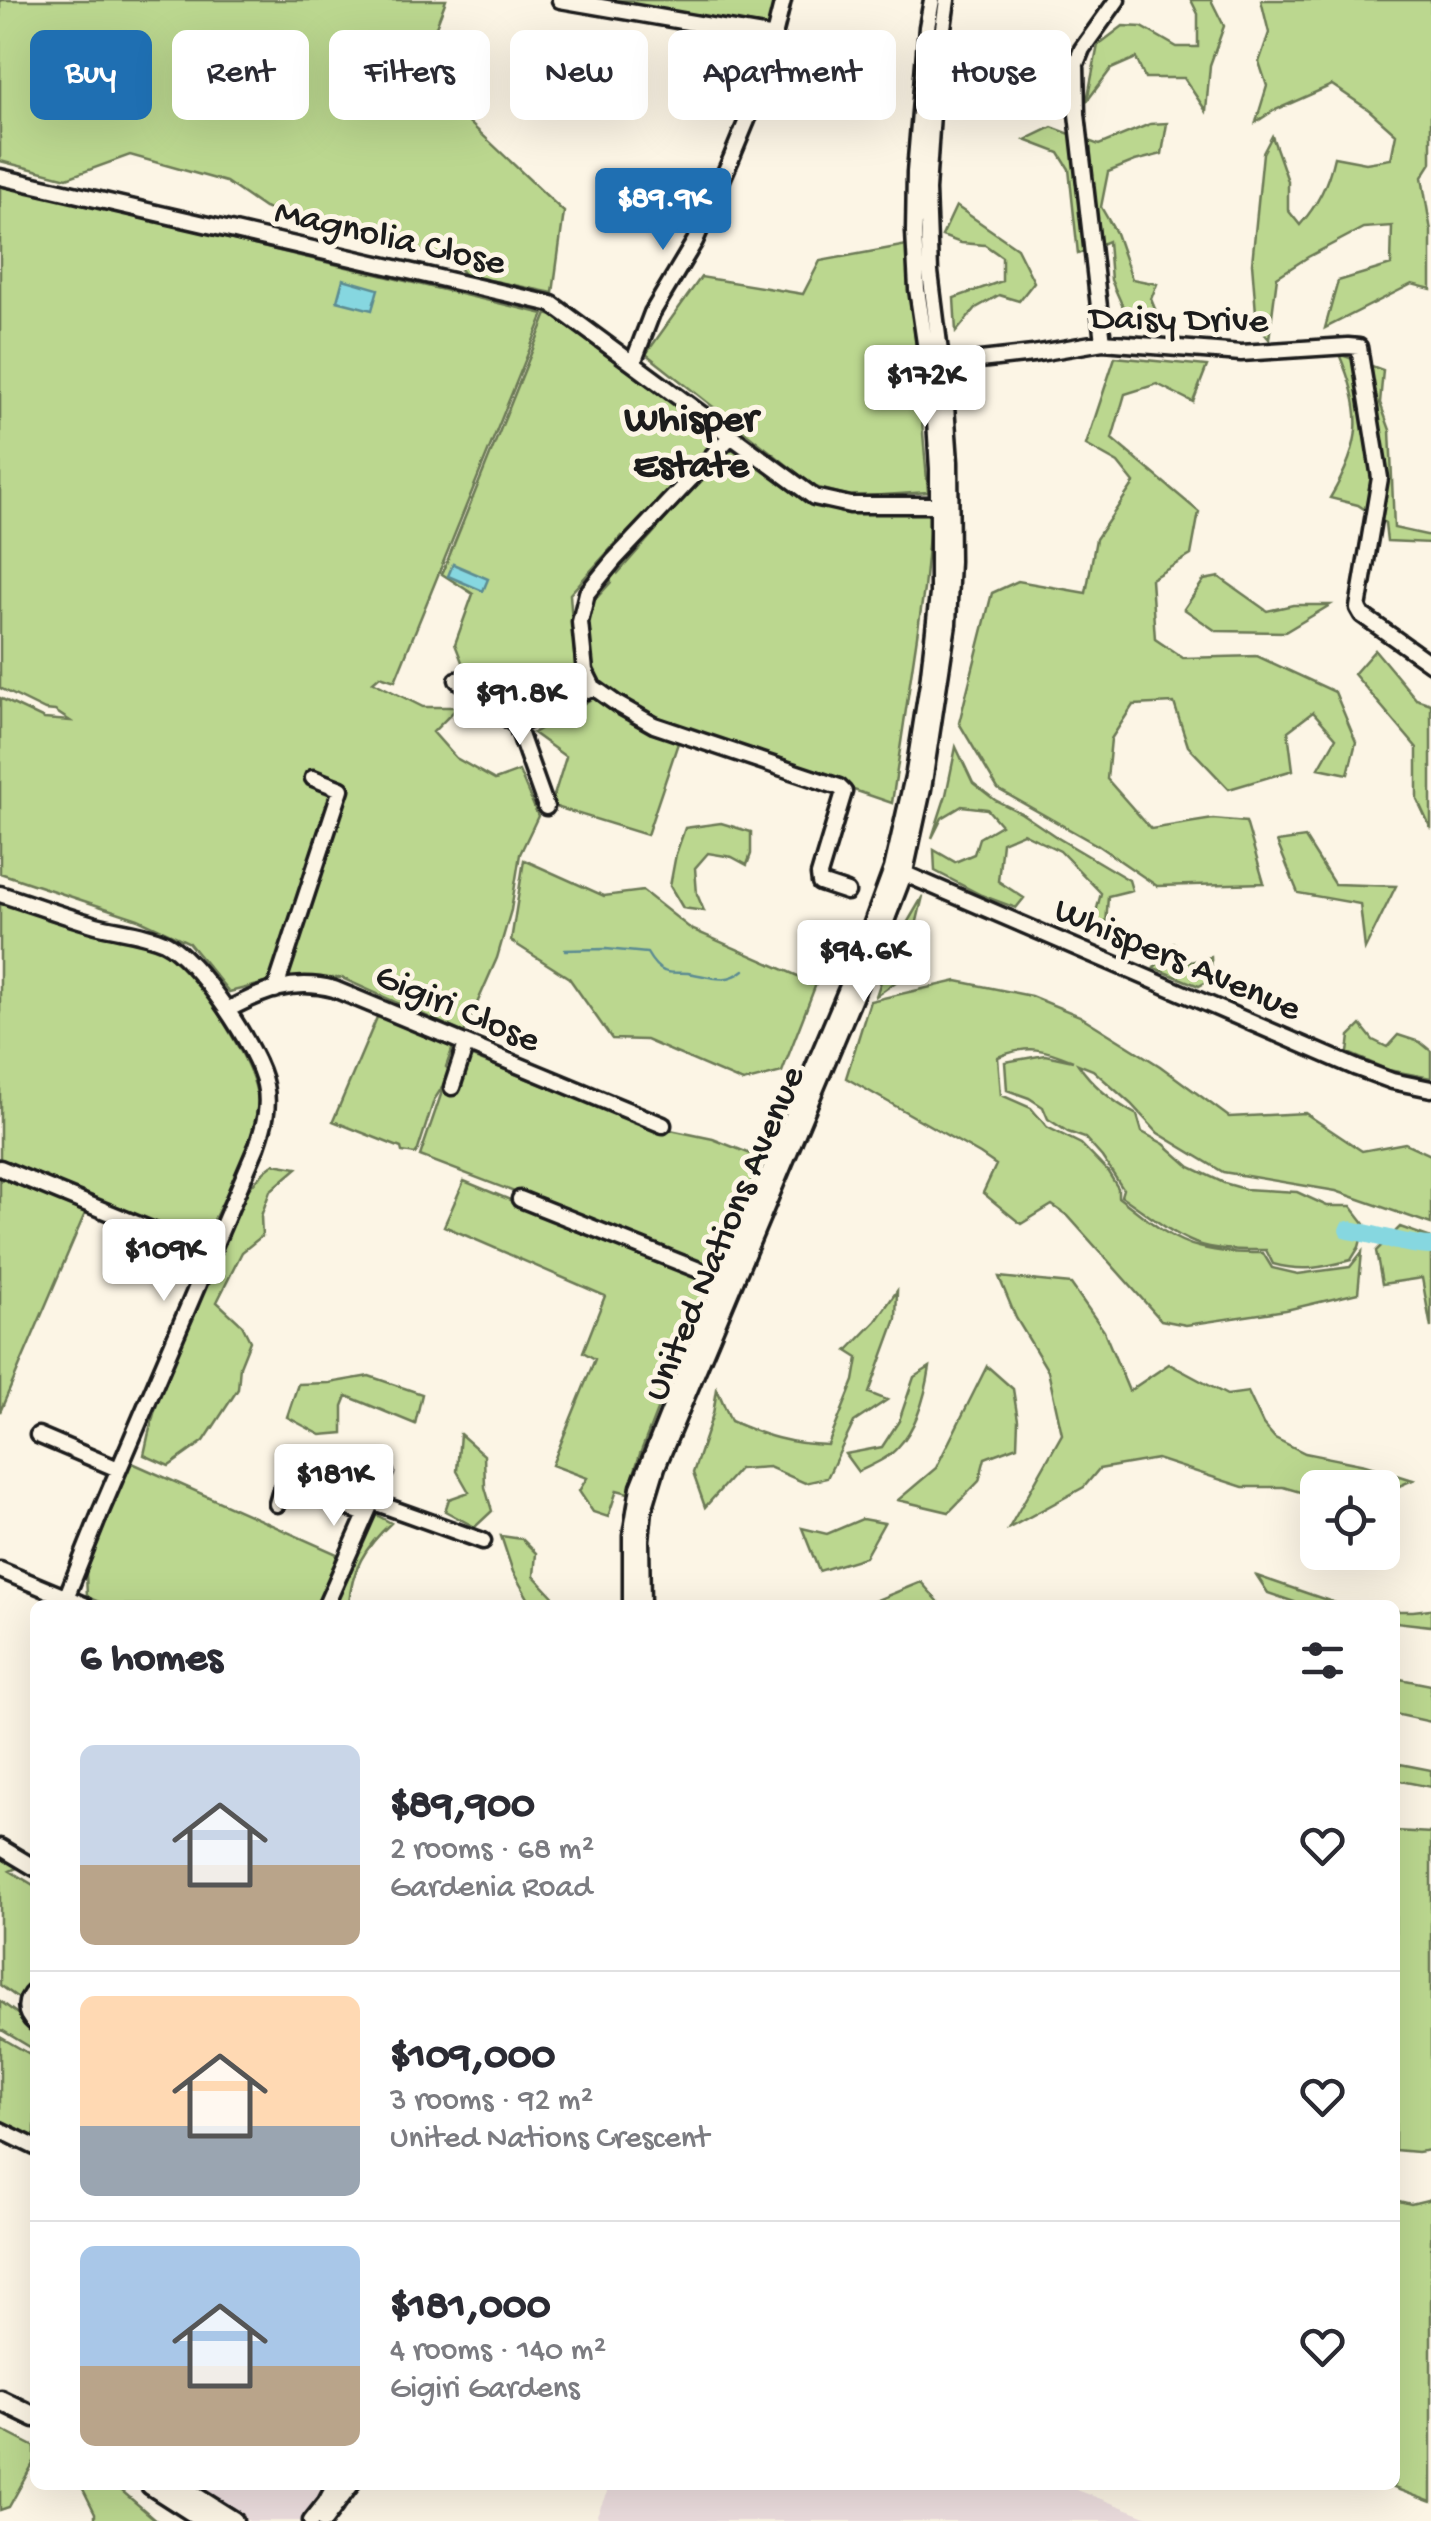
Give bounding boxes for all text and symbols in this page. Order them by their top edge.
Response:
chip: Buy [30,30,152,120]
chip: Rent [172,30,309,120]
chip: Filters [329,30,490,120]
chip: New [510,30,648,120]
chip: Apartment [668,30,896,120]
chip: House [916,30,1071,120]
pin: $89.9K [582,168,744,253]
text: $89.9K [617,181,709,219]
street label: Magnolia Close [270,192,510,288]
street label: Daisy Drive [1086,298,1269,346]
pin: $172K [855,345,995,430]
text: $172K [886,358,964,396]
district label: Whisper Estate [624,398,762,491]
pin: $91.8K [439,663,601,748]
text: $91.8K [476,676,564,714]
street label: Whispers Avenue [1047,890,1307,1033]
pin: $94.6K [783,920,945,1005]
text: $94.6K [819,933,909,971]
street label: Gigiri Close [367,956,546,1065]
street label: United Nations Avenue [636,1060,817,1408]
pin: $109K [94,1219,234,1304]
text: $109K [124,1232,204,1270]
pin: $181K [264,1444,404,1529]
text: $181K [296,1457,372,1495]
map controls [1300,1470,1400,1570]
button: locate [1300,1470,1400,1570]
icon: filters [1295,1633,1350,1688]
text: 6 homes [80,1636,223,1685]
text: $89,900 [390,1783,535,1832]
icon: home [160,1785,280,1905]
icon: heart [1295,1818,1350,1873]
text: 2 rooms · 68 m² [390,1832,594,1870]
text: Gardenia Road [390,1870,592,1908]
text: $109,000 [390,2034,555,2083]
icon: home [160,2036,280,2156]
icon: heart [1295,2069,1350,2124]
text: 3 rooms · 92 m² [390,2083,593,2121]
text: United Nations Crescent [390,2121,709,2159]
text: $181,000 [390,2284,551,2333]
icon: home [160,2286,280,2406]
icon: heart [1295,2319,1350,2374]
text: 4 rooms · 140 m² [390,2333,606,2371]
text: Gigiri Gardens [390,2371,580,2409]

